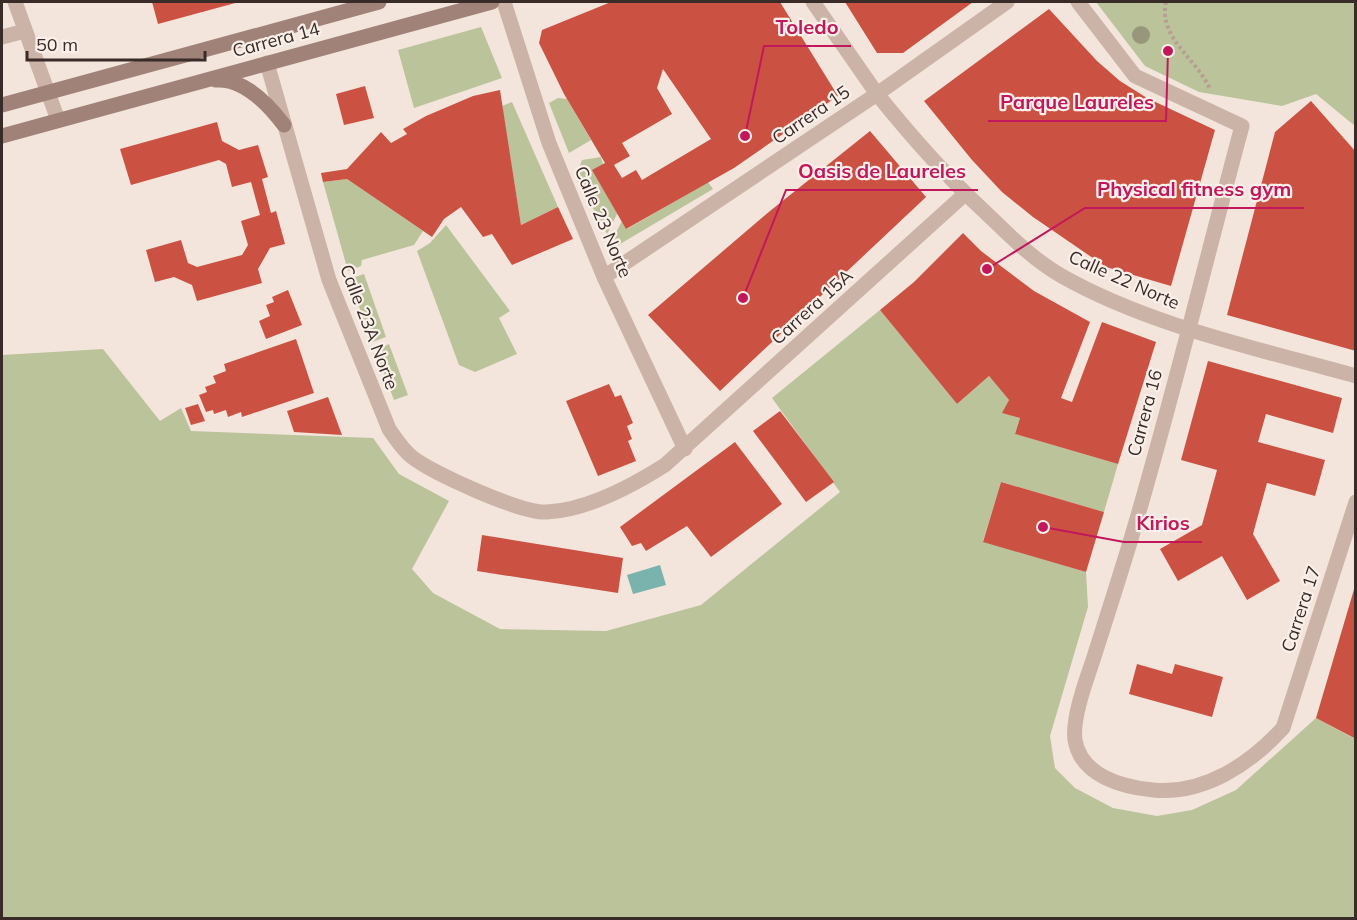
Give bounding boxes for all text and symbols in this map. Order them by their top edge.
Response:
callout: Toledo [764,8,851,46]
text: Toledo [775,14,839,39]
street label: Carrera 14 [230,17,322,62]
scale bar [27,24,206,62]
text: 50 m [36,33,78,56]
street label: Carrera 15 [767,80,854,149]
callout: Parque Laureles [988,83,1166,121]
text: Parque Laureles [1000,89,1154,114]
callout: Oasis de Laureles [786,152,978,190]
text: Oasis de Laureles [798,158,966,183]
street label: Calle 23 Norte [570,163,637,281]
callout: Physical fitness gym [1085,170,1304,208]
text: Physical fitness gym [1097,176,1291,201]
street label: Calle 22 Norte [1065,245,1183,314]
street label: Calle 23A Norte [335,261,404,393]
street label: Carrera 15A [766,264,857,349]
street label: Carrera 16 [1122,367,1167,459]
callout: Kirios [1124,504,1202,542]
text: Kirios [1136,510,1190,535]
street label: Carrera 17 [1276,563,1325,655]

